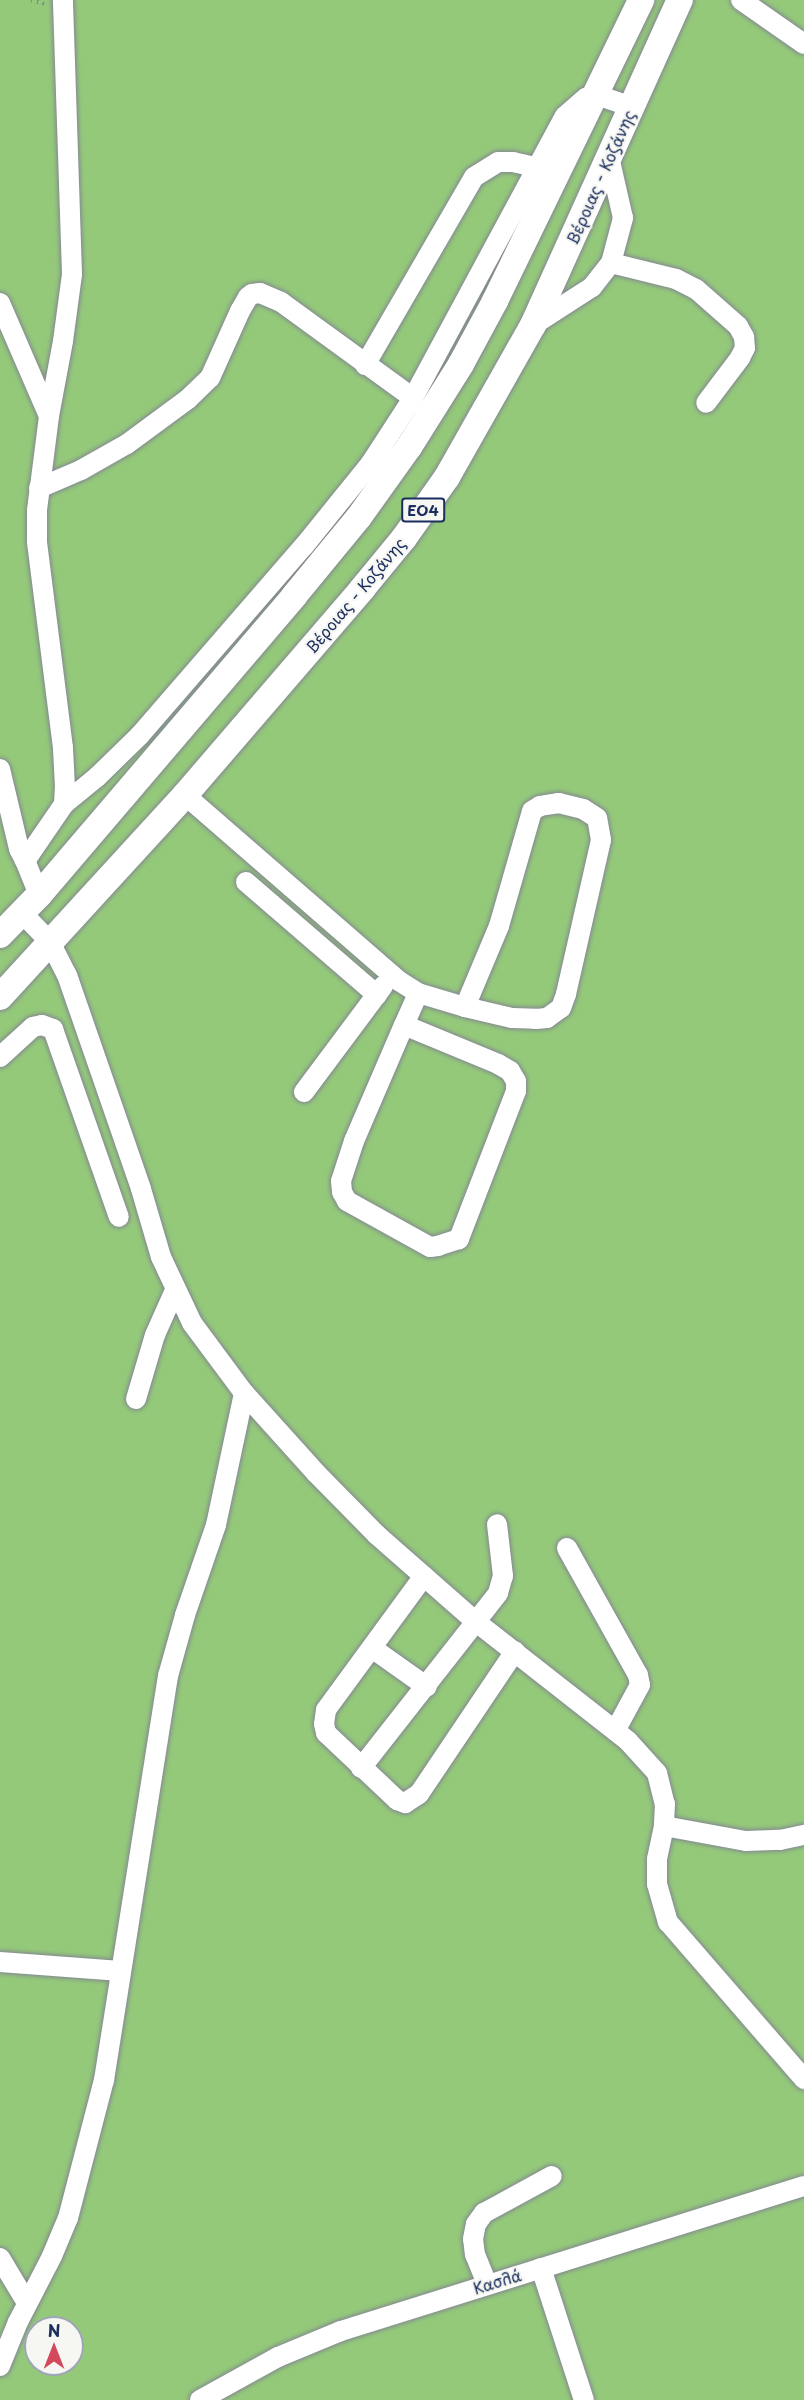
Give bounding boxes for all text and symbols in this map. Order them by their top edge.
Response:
street label: Βέροιας - Κοζάνης [562,107,638,247]
road number: ΕΟ4 [400,498,446,522]
street label: Βέροιας - Κοζάνης [301,533,409,657]
street label: Κασλά [471,2265,523,2297]
north arrow [24,2316,84,2376]
text: N [48,2318,60,2342]

